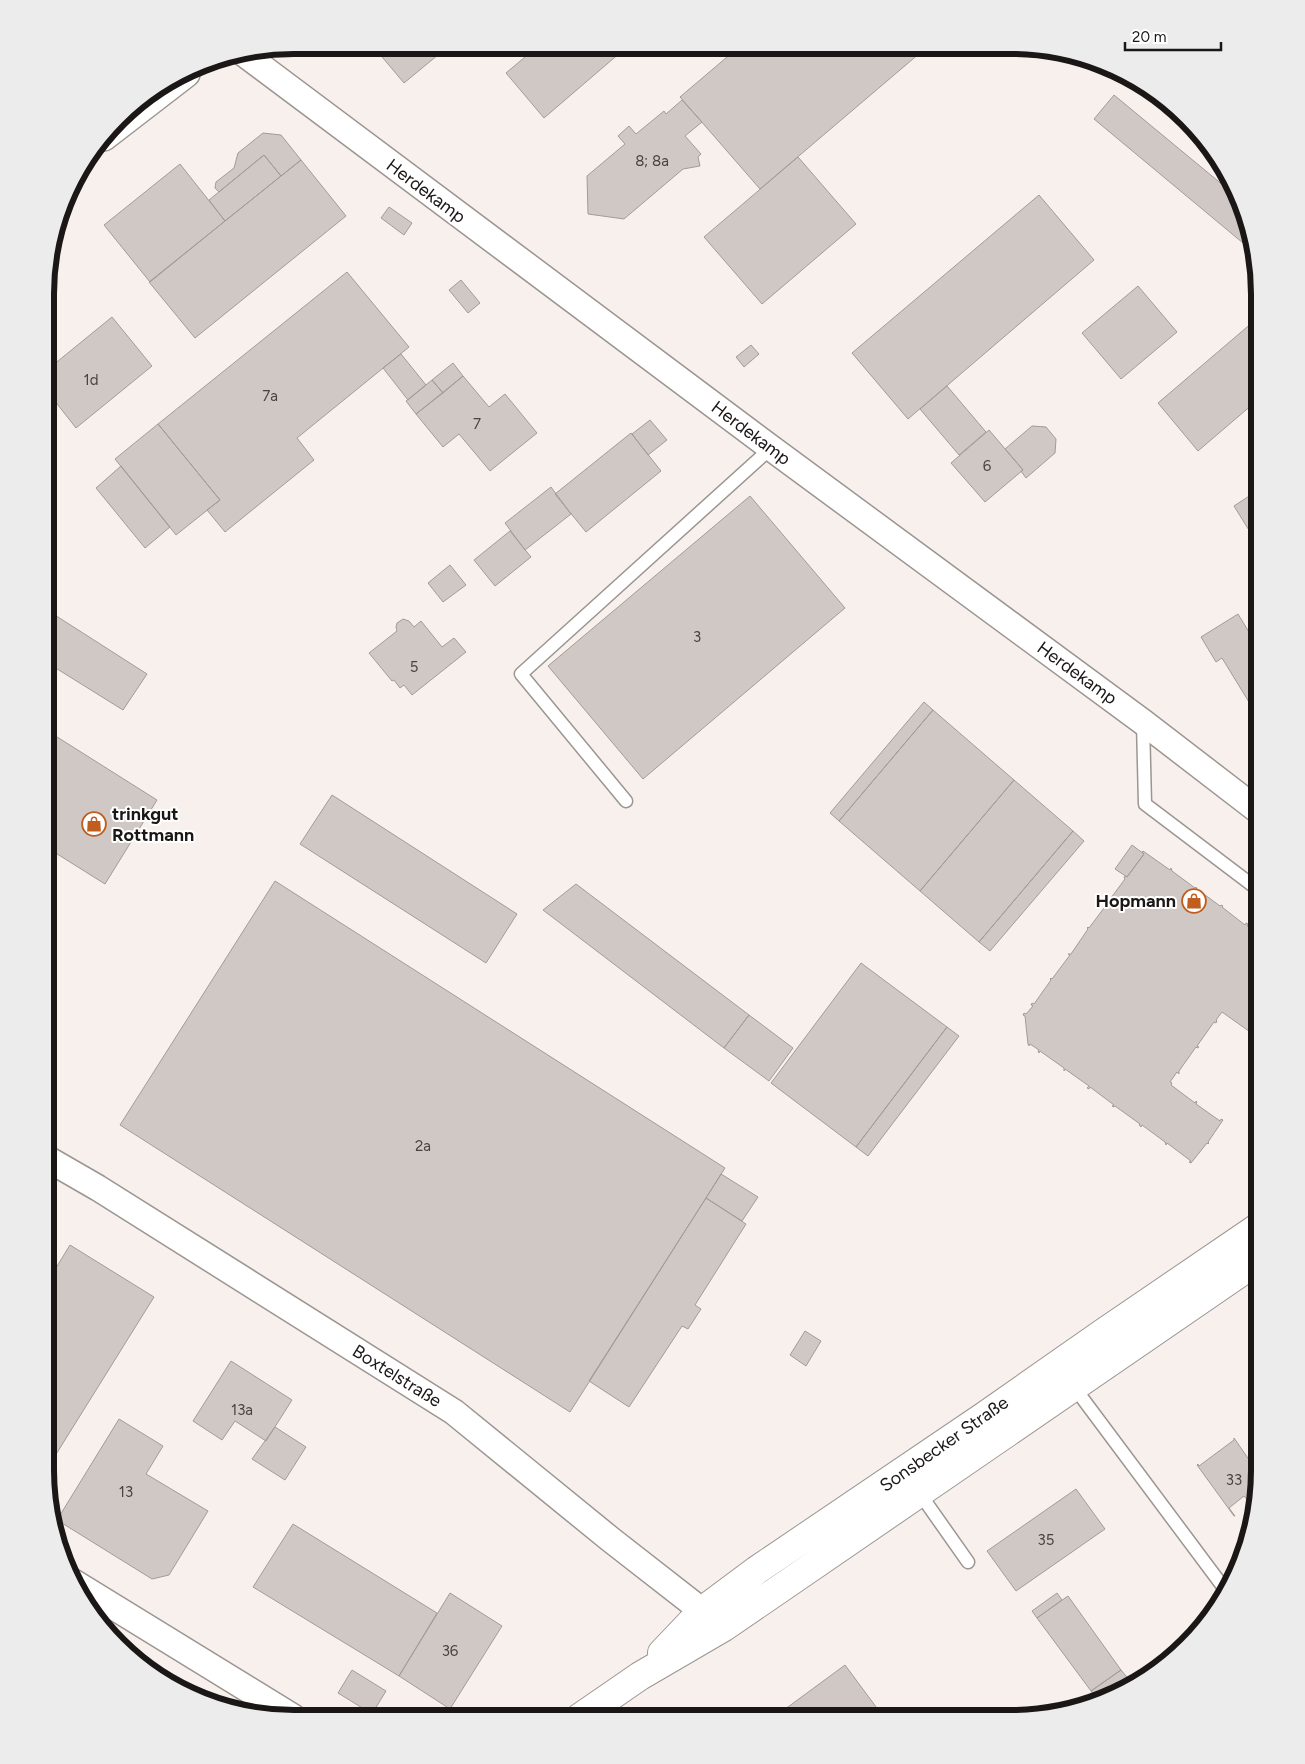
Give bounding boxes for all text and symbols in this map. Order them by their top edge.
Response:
scale bar [1125,20,1221,52]
text: 20 m [1132,28,1166,46]
house number: 8; 8a [635,152,669,170]
street label: Herdekamp [382,154,470,228]
house number: 1d [84,371,99,389]
house number: 7a [262,387,278,405]
street label: Herdekamp [707,396,795,470]
house number: 7 [473,415,481,433]
house number: 6 [983,457,992,475]
house number: 3 [693,628,701,646]
street label: Herdekamp [1033,637,1121,709]
house number: 5 [410,658,418,676]
place label: trinkgut Rottmann [112,803,194,846]
shop icon: trinkgut Rottmann [81,811,107,837]
shop icon: Hopmann [1181,888,1207,914]
place label: Hopmann [1095,890,1176,912]
house number: 2a [415,1137,431,1155]
street label: Boxtelstraße [348,1340,446,1412]
street label: Sonsbecker Straße [875,1391,1013,1497]
house number: 13a [231,1401,253,1419]
house number: 33 [1226,1471,1242,1489]
house number: 13 [119,1483,133,1501]
house number: 35 [1038,1531,1054,1549]
house number: 36 [442,1642,459,1660]

